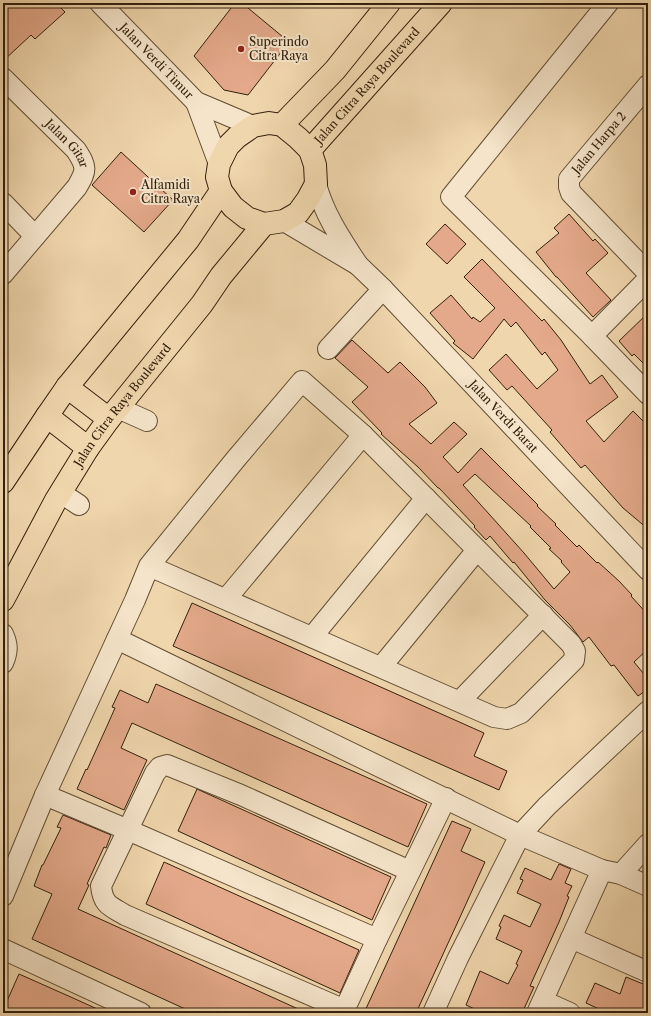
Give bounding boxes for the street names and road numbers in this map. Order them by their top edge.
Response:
street label: Jalan Verdi Timur [115,18,197,102]
street label: Jalan Citra Raya Boulevard [310,24,423,148]
street label: Jalan Harpa 2 [567,109,629,178]
street label: Jalan Gitar [41,114,92,169]
street label: Jalan Citra Raya Boulevard [69,340,174,471]
street label: Jalan Verdi Barat [464,375,542,456]

